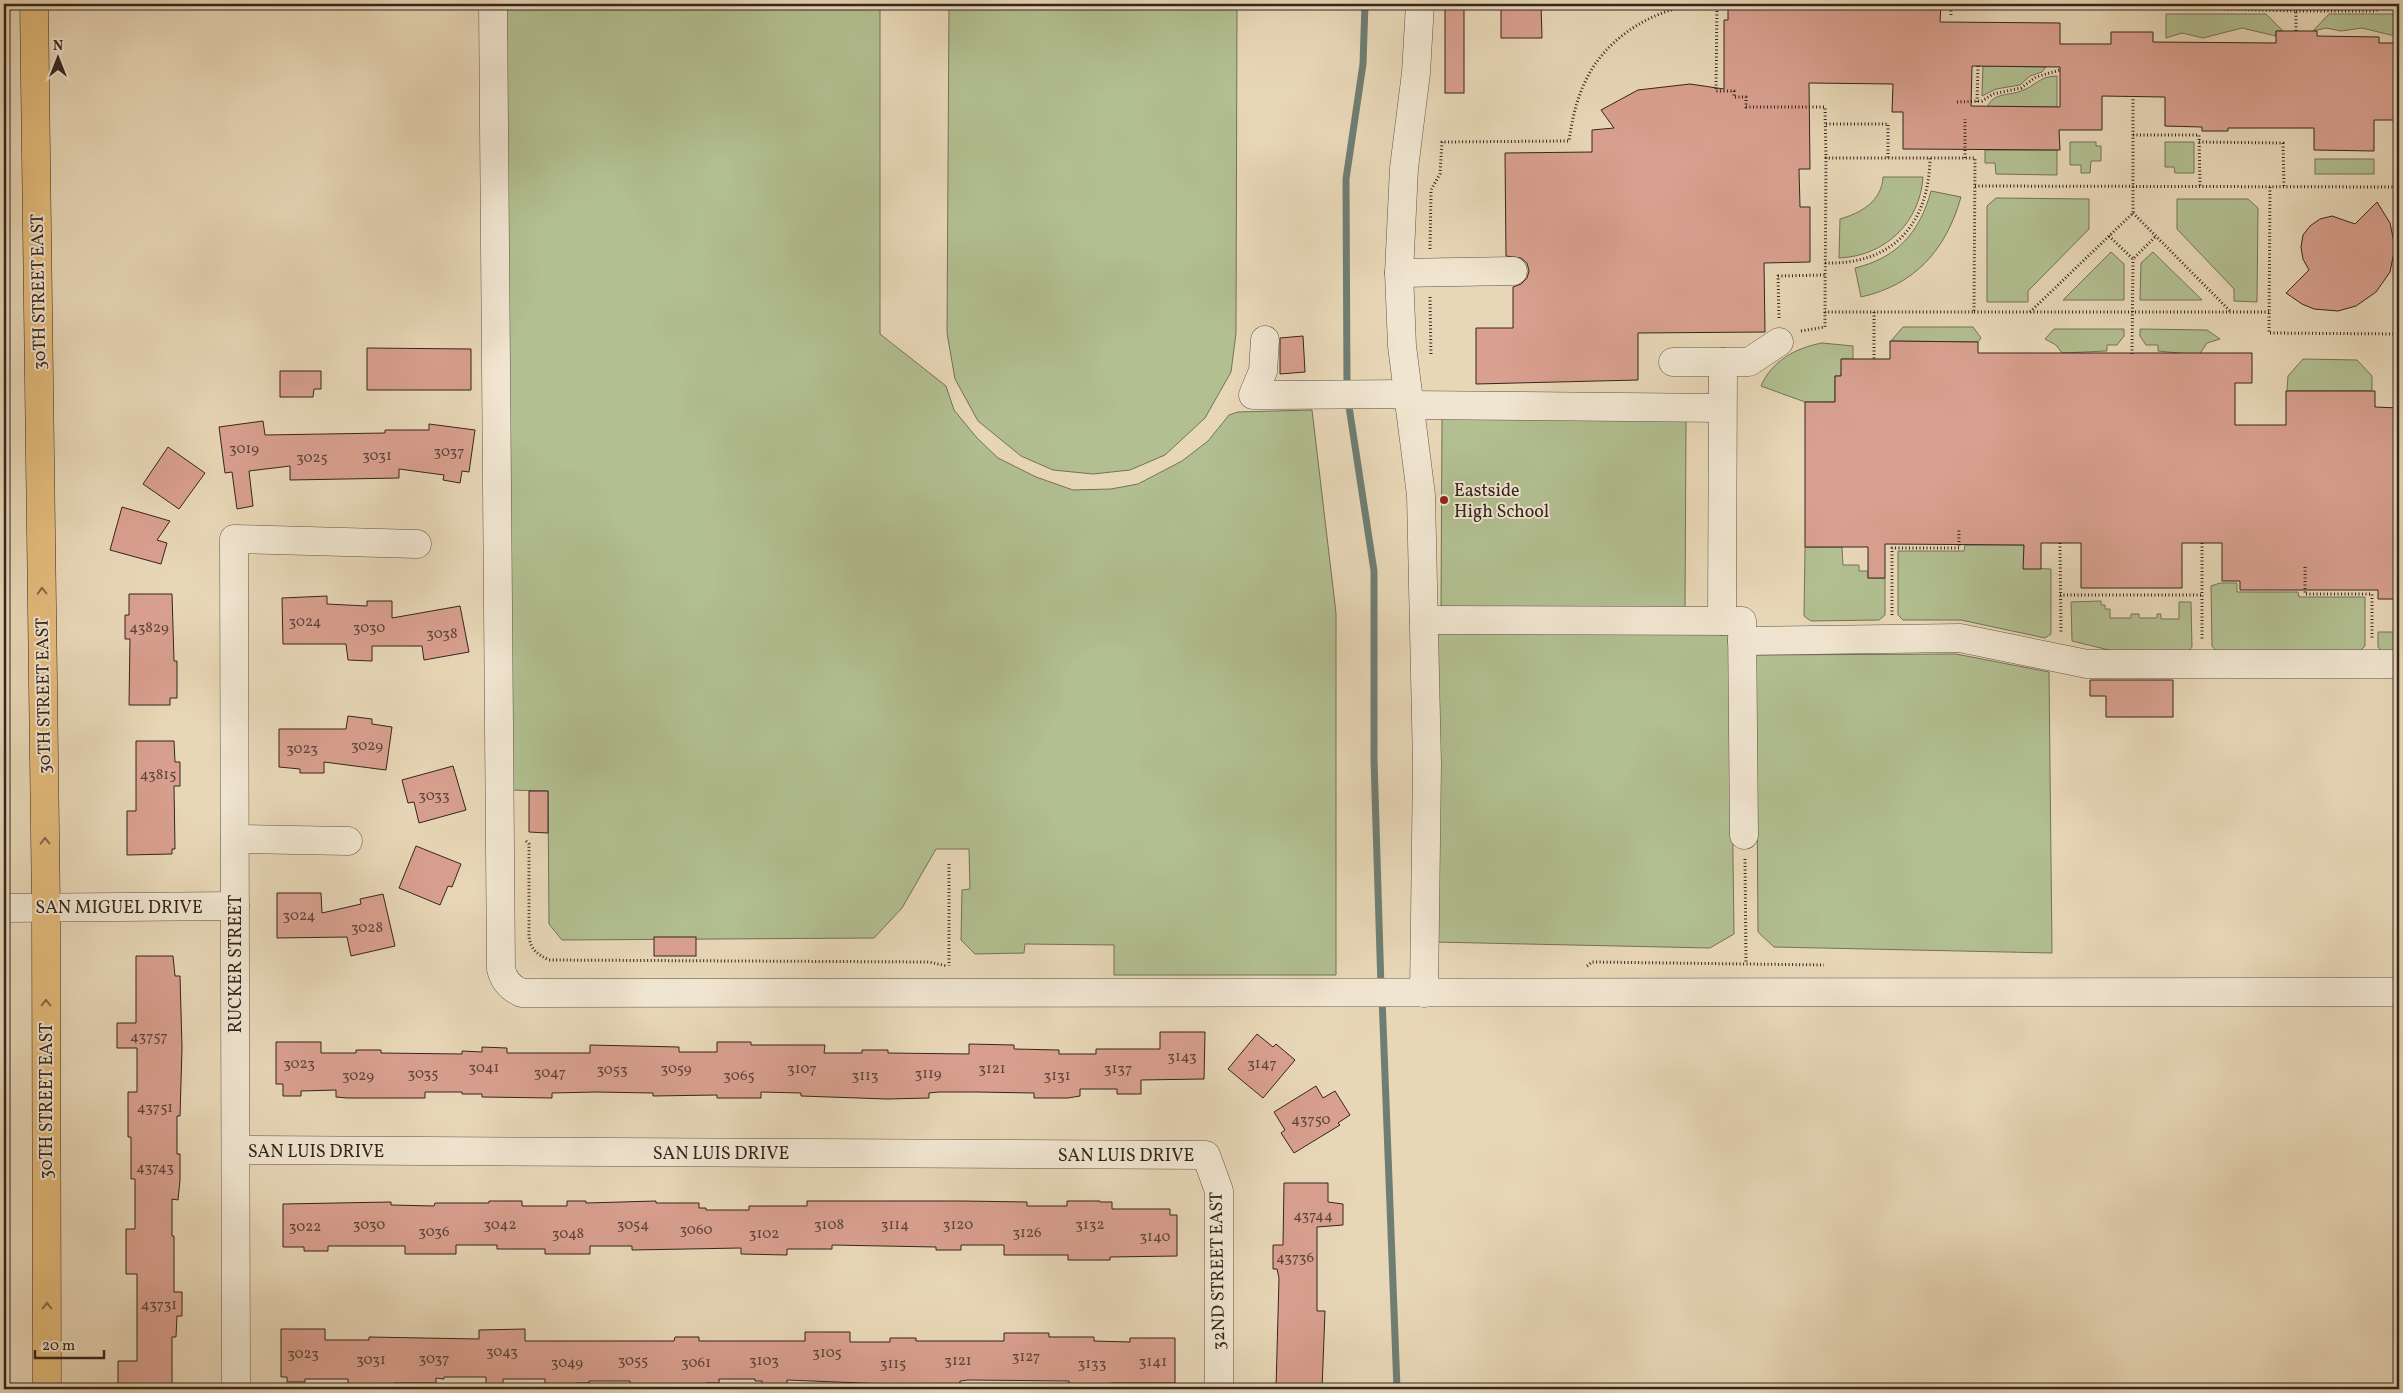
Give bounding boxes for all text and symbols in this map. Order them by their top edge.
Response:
north arrow [32,32,82,82]
text: N [53,37,63,56]
street label: 30TH STREET EAST [26,213,53,370]
house number: 3019 [229,439,259,460]
house number: 3037 [434,442,465,463]
house number: 3031 [362,446,392,467]
house number: 3025 [296,448,328,469]
place label: Eastside High School [1454,479,1549,525]
marker: Eastside High School [1438,494,1450,506]
one-way arrow [37,586,47,594]
house number: 3024 [289,612,322,633]
street label: 30TH STREET EAST [31,617,58,774]
house number: 43829 [129,618,169,639]
house number: 3030 [353,618,385,639]
house number: 3038 [426,624,458,645]
house number: 3029 [351,736,383,757]
house number: 3023 [286,739,318,760]
house number: 43815 [140,765,176,786]
house number: 3033 [418,786,450,807]
one-way arrow [40,836,50,844]
street label: RUCKER STREET [224,894,249,1033]
street label: SAN MIGUEL DRIVE [35,896,203,921]
house number: 3024 [283,906,316,927]
house number: 3028 [351,918,383,939]
one-way arrow [41,999,51,1006]
street label: 30TH STREET EAST [35,1022,60,1179]
house number: 43757 [130,1027,168,1048]
house number: 3143 [1167,1047,1197,1068]
house number: 3023 [283,1054,315,1075]
house number: 3147 [1247,1054,1277,1075]
house number: 3041 [469,1058,499,1079]
house number: 3059 [661,1059,692,1080]
house number: 3107 [787,1059,817,1080]
house number: 3121 [978,1059,1006,1080]
house number: 3137 [1104,1059,1132,1080]
house number: 3053 [596,1060,628,1081]
house number: 3047 [534,1063,566,1084]
house number: 3035 [408,1064,438,1085]
house number: 3119 [914,1064,942,1085]
house number: 3029 [342,1066,374,1087]
house number: 3065 [723,1066,755,1087]
house number: 3113 [851,1066,879,1087]
house number: 3131 [1043,1066,1071,1087]
house number: 43751 [137,1098,173,1119]
house number: 43750 [1291,1110,1331,1131]
street label: SAN LUIS DRIVE [248,1140,385,1165]
street label: SAN LUIS DRIVE [653,1142,790,1167]
street label: SAN LUIS DRIVE [1058,1144,1195,1169]
house number: 43743 [136,1158,174,1179]
street label: 32ND STREET EAST [1205,1191,1232,1350]
house number: 43744 [1293,1206,1333,1227]
house number: 3030 [353,1215,385,1236]
house number: 3042 [483,1215,517,1236]
house number: 3054 [617,1215,649,1236]
house number: 3108 [814,1215,844,1236]
house number: 3114 [881,1215,909,1236]
house number: 3120 [943,1215,973,1236]
house number: 3132 [1075,1215,1105,1236]
house number: 3022 [289,1217,321,1238]
house number: 3060 [679,1220,713,1241]
house number: 3036 [418,1222,450,1243]
house number: 3126 [1012,1223,1042,1244]
house number: 3048 [552,1224,584,1245]
house number: 3102 [749,1224,779,1245]
house number: 3140 [1139,1227,1171,1248]
house number: 43736 [1276,1248,1314,1269]
house number: 43731 [141,1295,177,1316]
one-way arrow [42,1301,52,1309]
scale bar [35,1328,104,1360]
text: 20 m [42,1336,75,1357]
house number: 3043 [486,1342,518,1363]
house number: 3105 [812,1343,842,1364]
house number: 3023 [287,1344,319,1365]
house number: 3127 [1012,1347,1040,1368]
house number: 3037 [419,1349,450,1370]
house number: 3031 [356,1350,386,1371]
house number: 3055 [618,1351,648,1372]
house number: 3103 [749,1351,779,1372]
house number: 3121 [944,1351,972,1372]
house number: 3141 [1139,1352,1167,1373]
house number: 3049 [551,1353,583,1374]
house number: 3061 [681,1353,711,1374]
house number: 3115 [880,1354,906,1375]
house number: 3133 [1078,1354,1106,1375]

